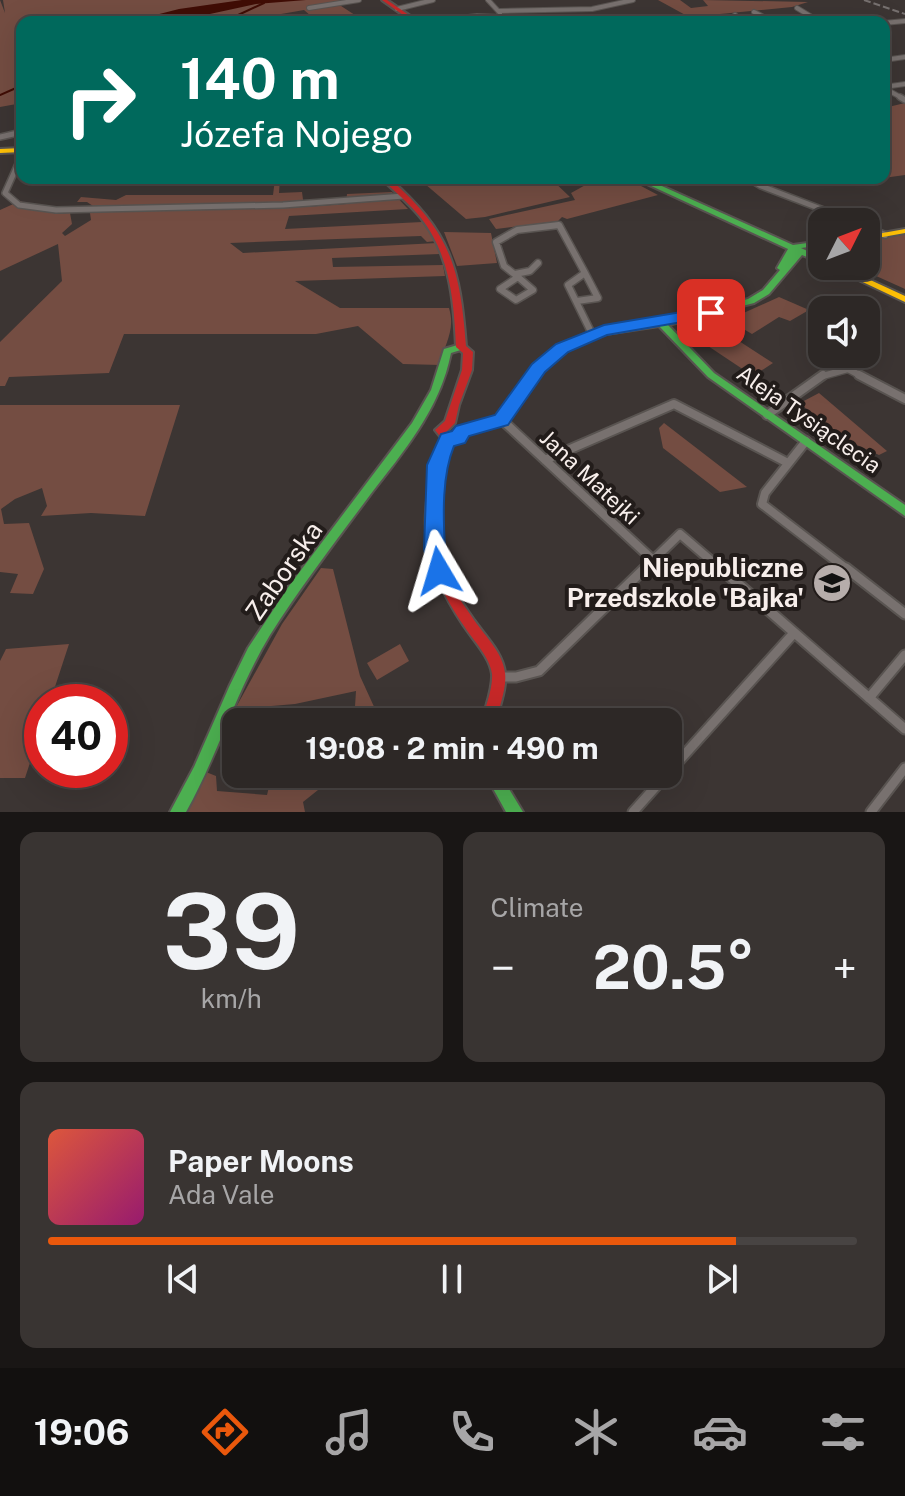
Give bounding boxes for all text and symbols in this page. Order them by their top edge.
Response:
text: 140 m [180,46,340,112]
icon: right [48,48,152,152]
text: Józefa Nojego [180,113,413,155]
north arrow [808,208,880,280]
map controls [808,208,880,368]
pin [677,279,745,347]
icon: arrive [689,291,733,335]
button: sound [808,296,880,368]
street label: Aleja Tysiąclecia [732,360,886,478]
street label: Jana Matejki [535,424,645,530]
street label: Zaborska [238,515,329,626]
position arrow [397,529,481,613]
place label: Niepubliczne Przedszkole 'Bajka' [567,552,804,613]
school or university icon: Niepubliczne Przedszkole 'Bajka' [811,562,853,604]
speed limit sign: 40 [24,684,128,788]
text: 19:08 · 2 min · 490 m [305,730,599,766]
text: 39 [163,870,300,992]
text: Climate [491,892,584,923]
text: 20.5° [593,932,755,1003]
text: − [491,942,515,994]
text: + [833,942,857,994]
text: km/h [201,983,262,1014]
text: Paper Moons [168,1143,354,1179]
text: Ada Vale [168,1179,274,1210]
icon: previous [161,1257,205,1301]
icon: pause [430,1257,474,1301]
icon: next [700,1257,744,1301]
icon: directions [197,1404,253,1460]
icon: music [321,1404,377,1460]
icon: phone [444,1404,500,1460]
icon: climate [568,1404,624,1460]
icon: car [692,1404,748,1460]
icon: filters [815,1404,871,1460]
text: 19:06 [34,1411,130,1453]

